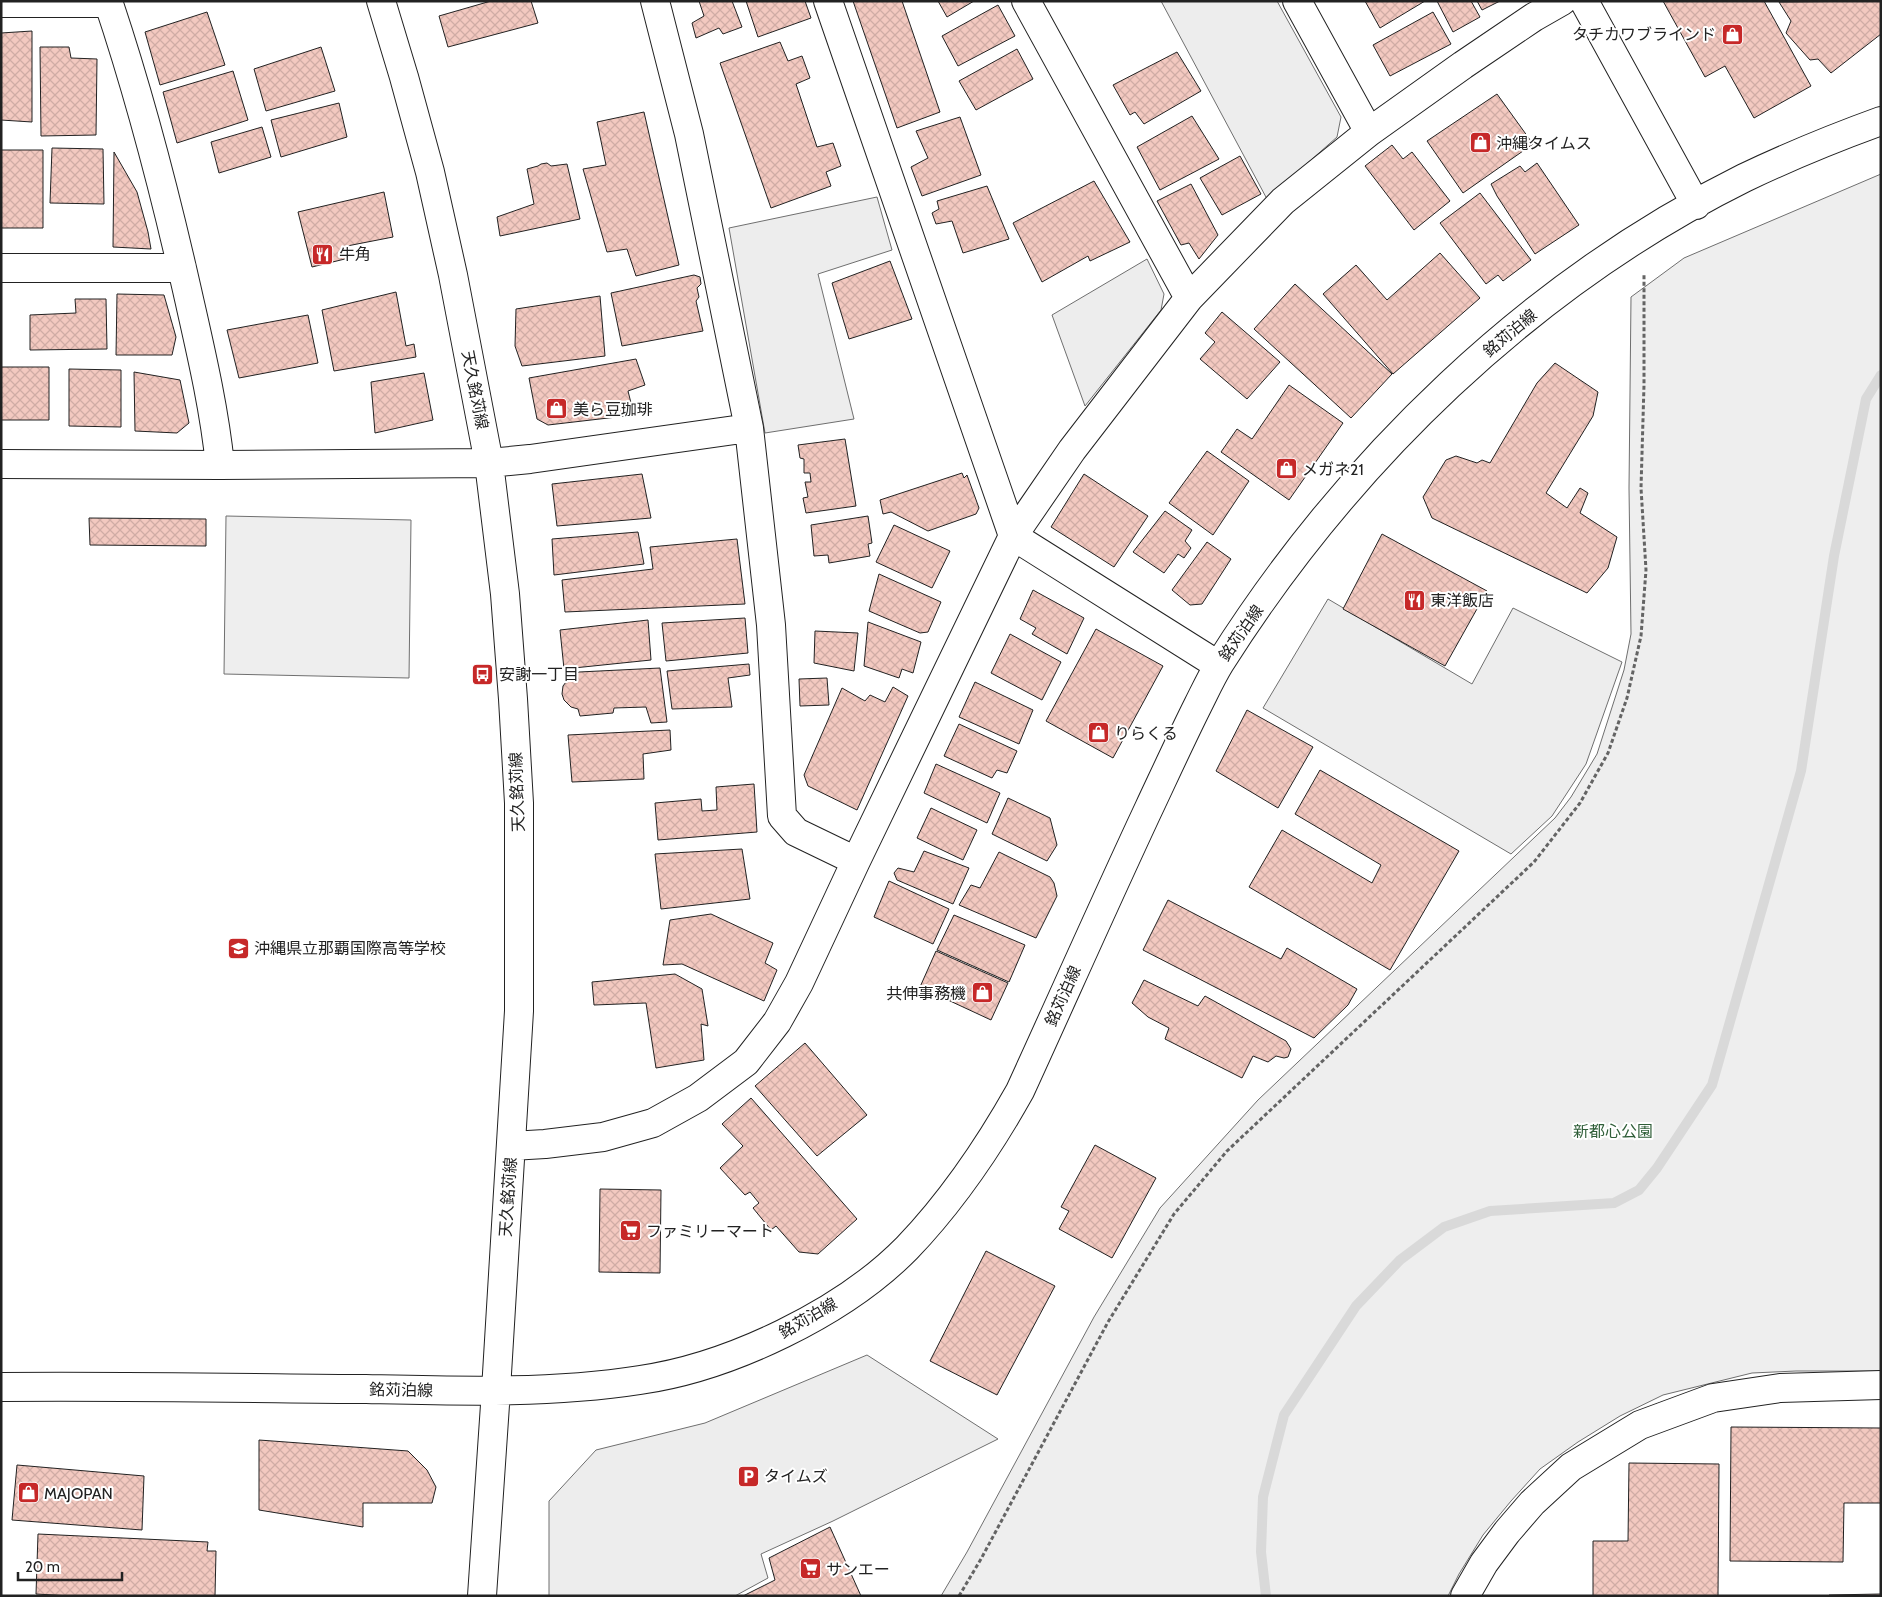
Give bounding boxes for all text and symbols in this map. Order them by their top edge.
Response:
shop icon: タチカワブラインド [1720,22,1744,46]
place label: タチカワブラインド [1572,25,1716,44]
shop icon: 沖縄タイムス [1468,131,1492,155]
place label: 沖縄タイムス [1496,134,1592,153]
restaurant icon: 牛角 [311,242,335,266]
place label: 牛角 [339,245,371,264]
street label: 銘苅泊線 [1479,305,1541,361]
street label: 天久銘苅線 [458,349,492,431]
shop icon: 美ら豆珈琲 [545,397,569,421]
place label: 美ら豆珈琲 [573,400,653,419]
shop icon: メガネ21 [1274,457,1298,481]
place label: メガネ21 [1302,460,1364,479]
restaurant icon: 東洋飯店 [1402,588,1426,612]
place label: 東洋飯店 [1430,591,1494,610]
street label: 銘苅泊線 [1215,601,1267,665]
bus stop icon: 安謝一丁目 [471,662,495,686]
place label: 安謝一丁目 [499,665,579,684]
shop icon: りらくる [1086,721,1110,745]
place label: りらくる [1114,724,1178,743]
street label: 天久銘苅線 [506,752,528,832]
school or university icon: 沖縄県立那覇国際高等学校 [226,936,250,960]
place label: 沖縄県立那覇国際高等学校 [254,939,446,958]
street label: 銘苅泊線 [1041,963,1085,1029]
shop icon: 共伸事務機 [970,981,994,1005]
place label: 共伸事務機 [886,984,966,1003]
park label: 新都心公園 [1573,1122,1653,1141]
street label: 天久銘苅線 [496,1156,520,1238]
supermarket icon: ファミリーマート [618,1219,642,1243]
place label: ファミリーマート [646,1222,774,1241]
street label: 銘苅泊線 [776,1294,840,1342]
street label: 銘苅泊線 [369,1380,433,1400]
parking icon: タイムズ [736,1464,760,1488]
place label: タイムズ [764,1467,828,1486]
shop icon: MAJOPAN [16,1481,40,1505]
place label: MAJOPAN [44,1484,113,1503]
scale bar [18,1550,121,1582]
supermarket icon: サンエー [798,1557,822,1581]
text: 20 m [25,1558,60,1576]
place label: サンエー [826,1560,890,1579]

